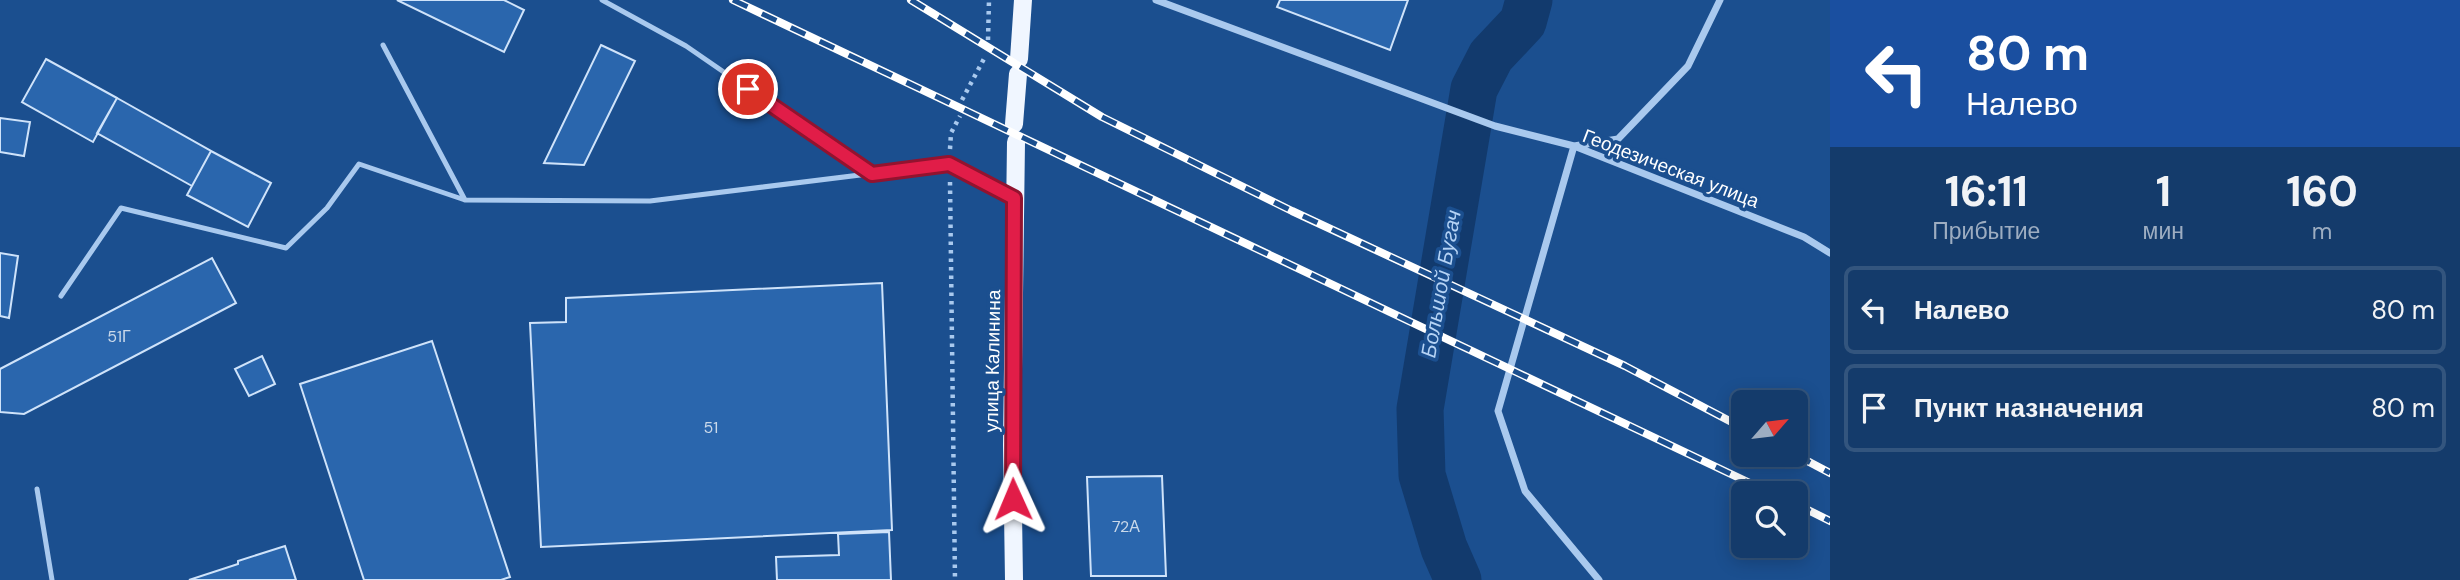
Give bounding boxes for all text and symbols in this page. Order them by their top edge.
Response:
text: 80 m [1966,21,2089,85]
icon: left [1851,28,1942,119]
pin [718,59,778,119]
icon: arrive [729,70,767,108]
text: Налево [1966,83,2078,125]
street label: Геодезическая улица [1579,123,1763,214]
text: 16:11 [1945,164,2028,219]
text: 1 [2156,164,2171,219]
text: 160 [2286,164,2358,219]
water label: Большой Бугач [1414,208,1468,360]
text: Прибытие [1932,216,2040,246]
text: мин [2143,216,2184,246]
text: m [2312,216,2332,246]
street label: улица Калинина [979,289,1006,433]
icon: left [1855,291,1893,329]
text: Налево [1914,293,2009,327]
text: 80 m [2371,293,2435,327]
house number: 51Г [107,326,131,347]
icon: arrive [1855,389,1893,427]
north arrow [1731,390,1808,467]
map controls [1731,390,1808,558]
text: Пункт назначения [1914,391,2144,425]
text: 80 m [2371,391,2435,425]
house number: 51 [704,417,718,438]
position arrow [976,462,1050,536]
button: search [1731,481,1808,558]
house number: 72А [1112,516,1140,537]

